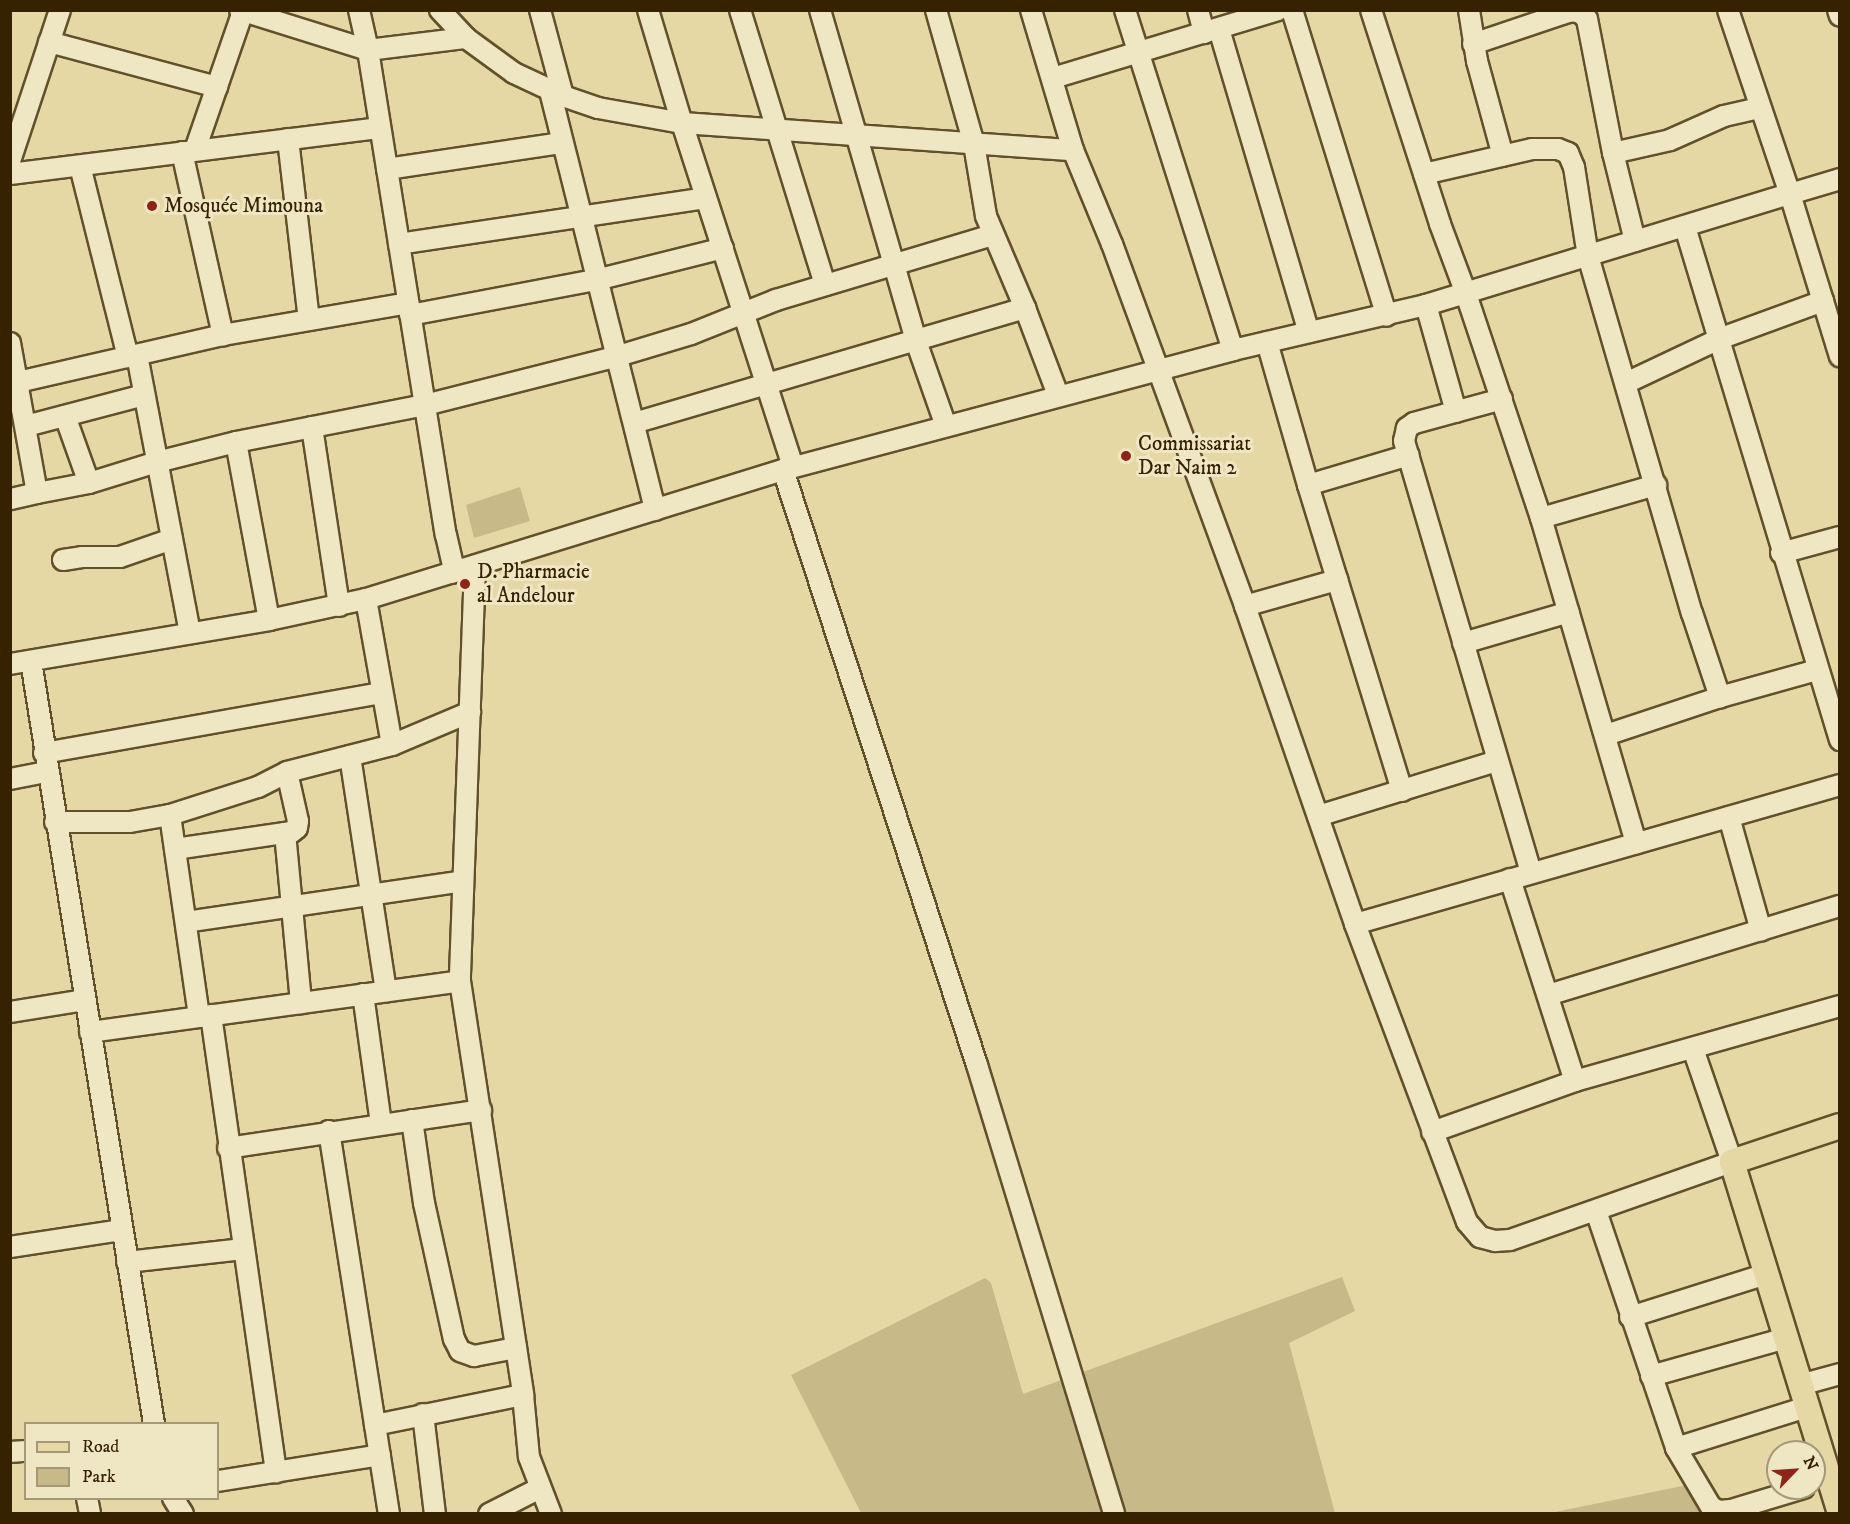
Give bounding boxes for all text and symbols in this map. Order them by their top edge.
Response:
place label: Mosquée Mimouna [164,193,323,219]
marker: Mosquée Mimouna [145,199,159,213]
place label: Commissariat Dar Naim 2 [1138,431,1251,481]
marker: Commissariat Dar Naim 2 [1119,449,1133,463]
place label: D. Pharmacie al Andelour [477,559,590,609]
marker: D. Pharmacie al Andelour [458,577,472,591]
legend [24,1422,219,1500]
text: Road [82,1436,119,1458]
north arrow [1766,1440,1826,1500]
text: N [1799,1453,1822,1473]
text: Park [82,1466,116,1488]

